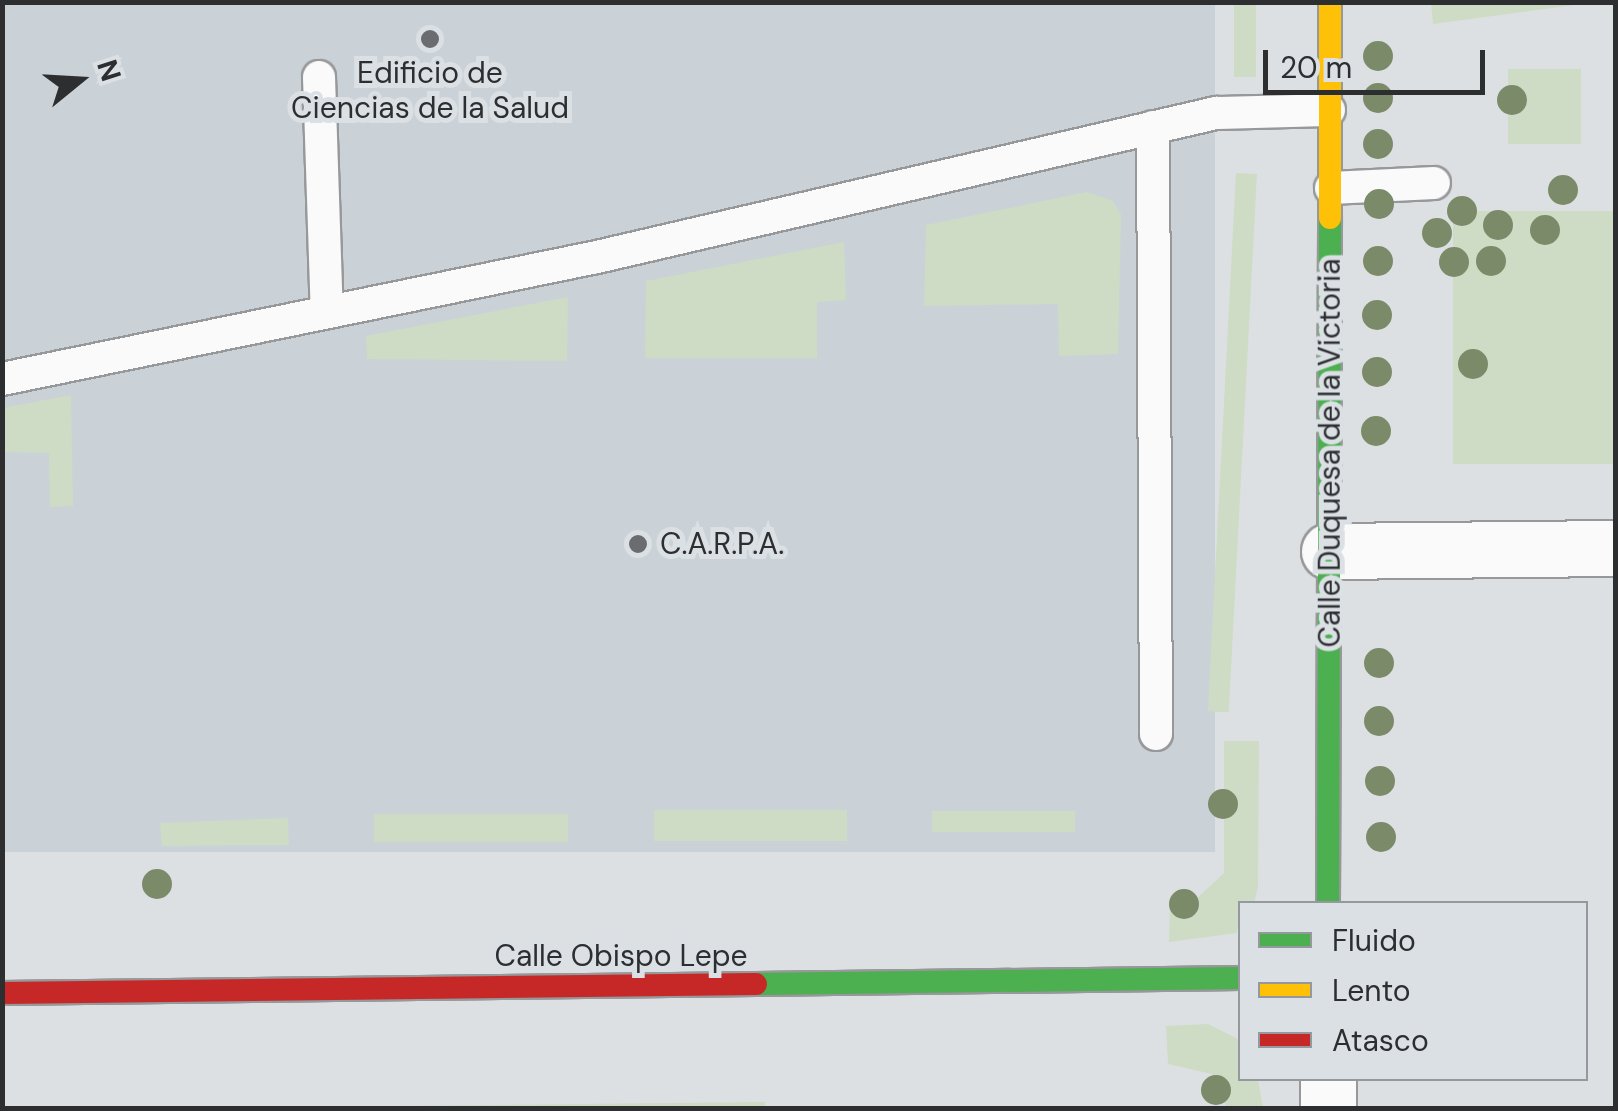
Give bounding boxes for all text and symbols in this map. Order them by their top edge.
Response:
marker: Edificio de Ciencias de la Salud [419,28,441,50]
north arrow [30,30,130,130]
scale bar [1268,30,1490,92]
text: 20 m [1280,48,1352,87]
text: N [88,55,130,86]
place label: Edificio de Ciencias de la Salud [291,55,569,126]
street label: Calle Duquesa de la Victoria [1312,258,1348,648]
place label: C.A.R.P.A. [660,526,784,562]
marker: C.A.R.P.A. [625,531,651,557]
legend [1238,901,1588,1081]
text: Fluido [1332,921,1416,960]
street label: Calle Obispo Lepe [494,938,748,974]
text: Lento [1332,971,1411,1010]
text: Atasco [1332,1021,1429,1060]

